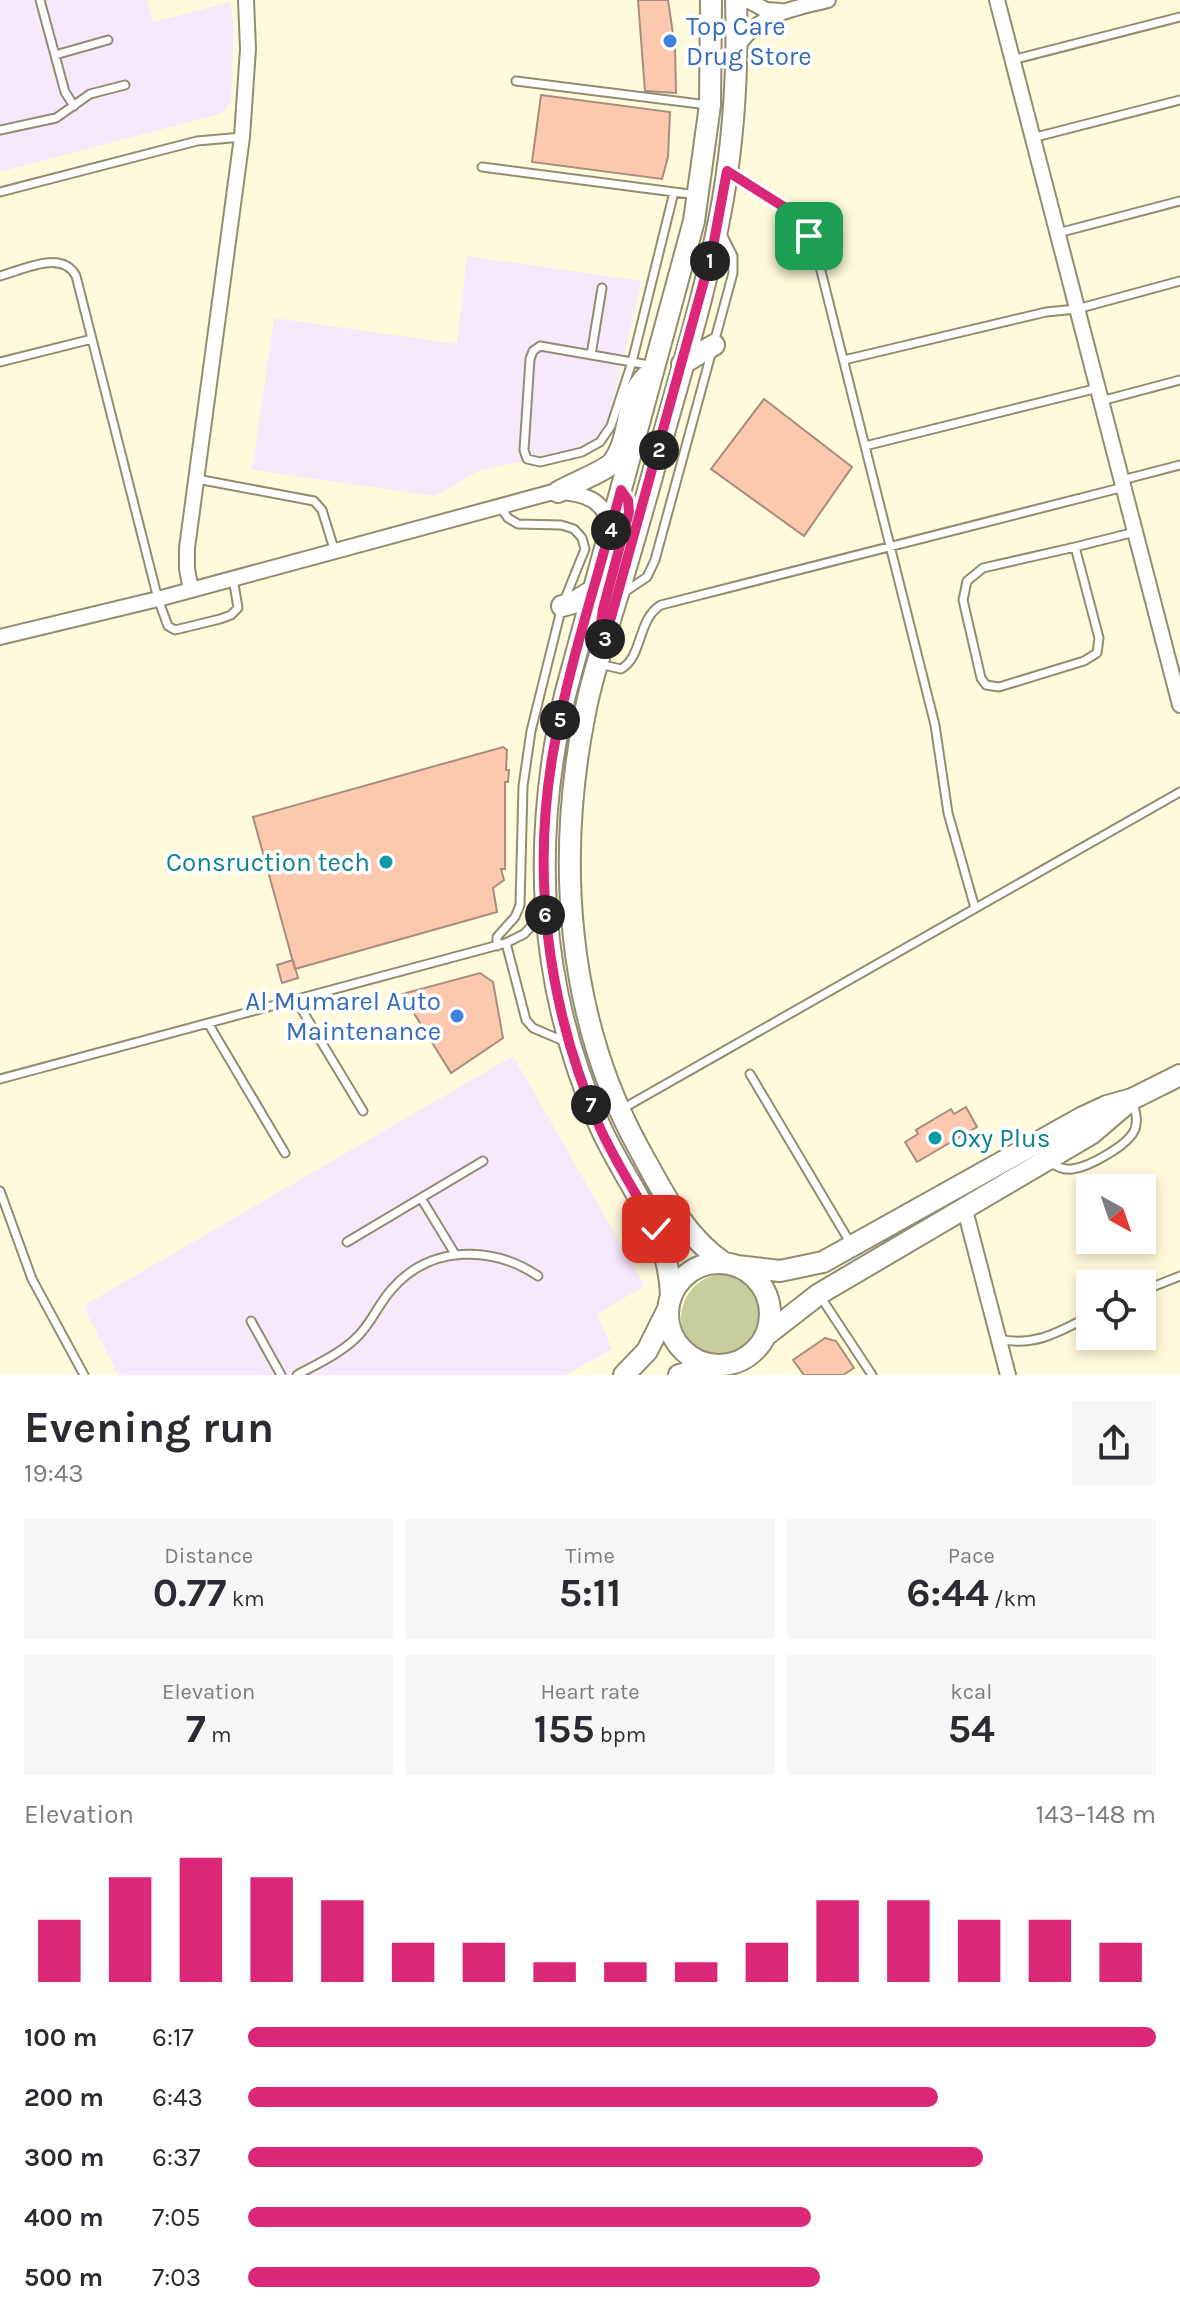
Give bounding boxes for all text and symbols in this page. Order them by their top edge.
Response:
place label: Top Care Drug Store [686,11,812,72]
marker: Top Care Drug Store [661,32,679,50]
pin [775,202,843,270]
icon: arrive [787,214,831,258]
pin: 1 [690,241,730,281]
text: 1 [706,248,714,274]
pin: 2 [639,430,679,470]
text: 2 [652,437,666,463]
pin: 4 [591,510,631,550]
text: 4 [604,517,618,543]
pin: 3 [585,619,625,659]
text: 3 [598,626,612,652]
pin: 5 [540,700,580,740]
text: 5 [554,707,566,733]
place label: Consruction tech [166,847,370,878]
marker: Consruction tech [377,853,395,871]
pin: 6 [525,895,565,935]
text: 6 [538,902,552,928]
place label: Al Mumarel Auto Maintenance [245,986,441,1047]
marker: Al Mumarel Auto Maintenance [448,1007,466,1025]
pin: 7 [571,1085,611,1125]
text: 7 [586,1092,596,1118]
place label: Oxy Plus [951,1123,1050,1154]
marker: Oxy Plus [926,1129,944,1147]
north arrow [1076,1174,1156,1254]
map controls [1076,1174,1156,1350]
pin [622,1195,690,1263]
icon: check [634,1207,678,1251]
button: locate [1076,1270,1156,1350]
button: share [1072,1401,1156,1485]
text: Evening run [24,1402,274,1453]
text: 19:43 [24,1458,84,1489]
text: Distance [164,1543,253,1569]
text: Time [565,1543,615,1569]
text: Pace [948,1543,995,1569]
text: 0.77 [153,1569,226,1616]
text: 5:11 [559,1569,621,1616]
text: 6:44 [906,1569,989,1616]
text: km [226,1586,265,1612]
text: /km [989,1586,1037,1612]
text: Elevation [162,1679,255,1705]
text: Heart rate [540,1679,640,1705]
text: kcal [950,1679,992,1705]
text: 7 [186,1705,206,1752]
text: 155 [534,1705,595,1752]
text: 54 [948,1705,995,1752]
text: m [206,1722,232,1748]
text: bpm [595,1722,646,1748]
text: Elevation [24,1799,134,1830]
text: 143–148 m [1036,1799,1156,1830]
text: 100 m [24,2022,97,2053]
text: 6:17 [152,2022,194,2053]
text: 200 m [24,2082,104,2113]
text: 6:43 [152,2082,203,2113]
text: 300 m [24,2142,104,2173]
text: 6:37 [152,2142,200,2173]
text: 400 m [24,2202,104,2233]
text: 7:05 [152,2202,200,2233]
text: 500 m [24,2262,103,2293]
text: 7:03 [152,2262,201,2293]

